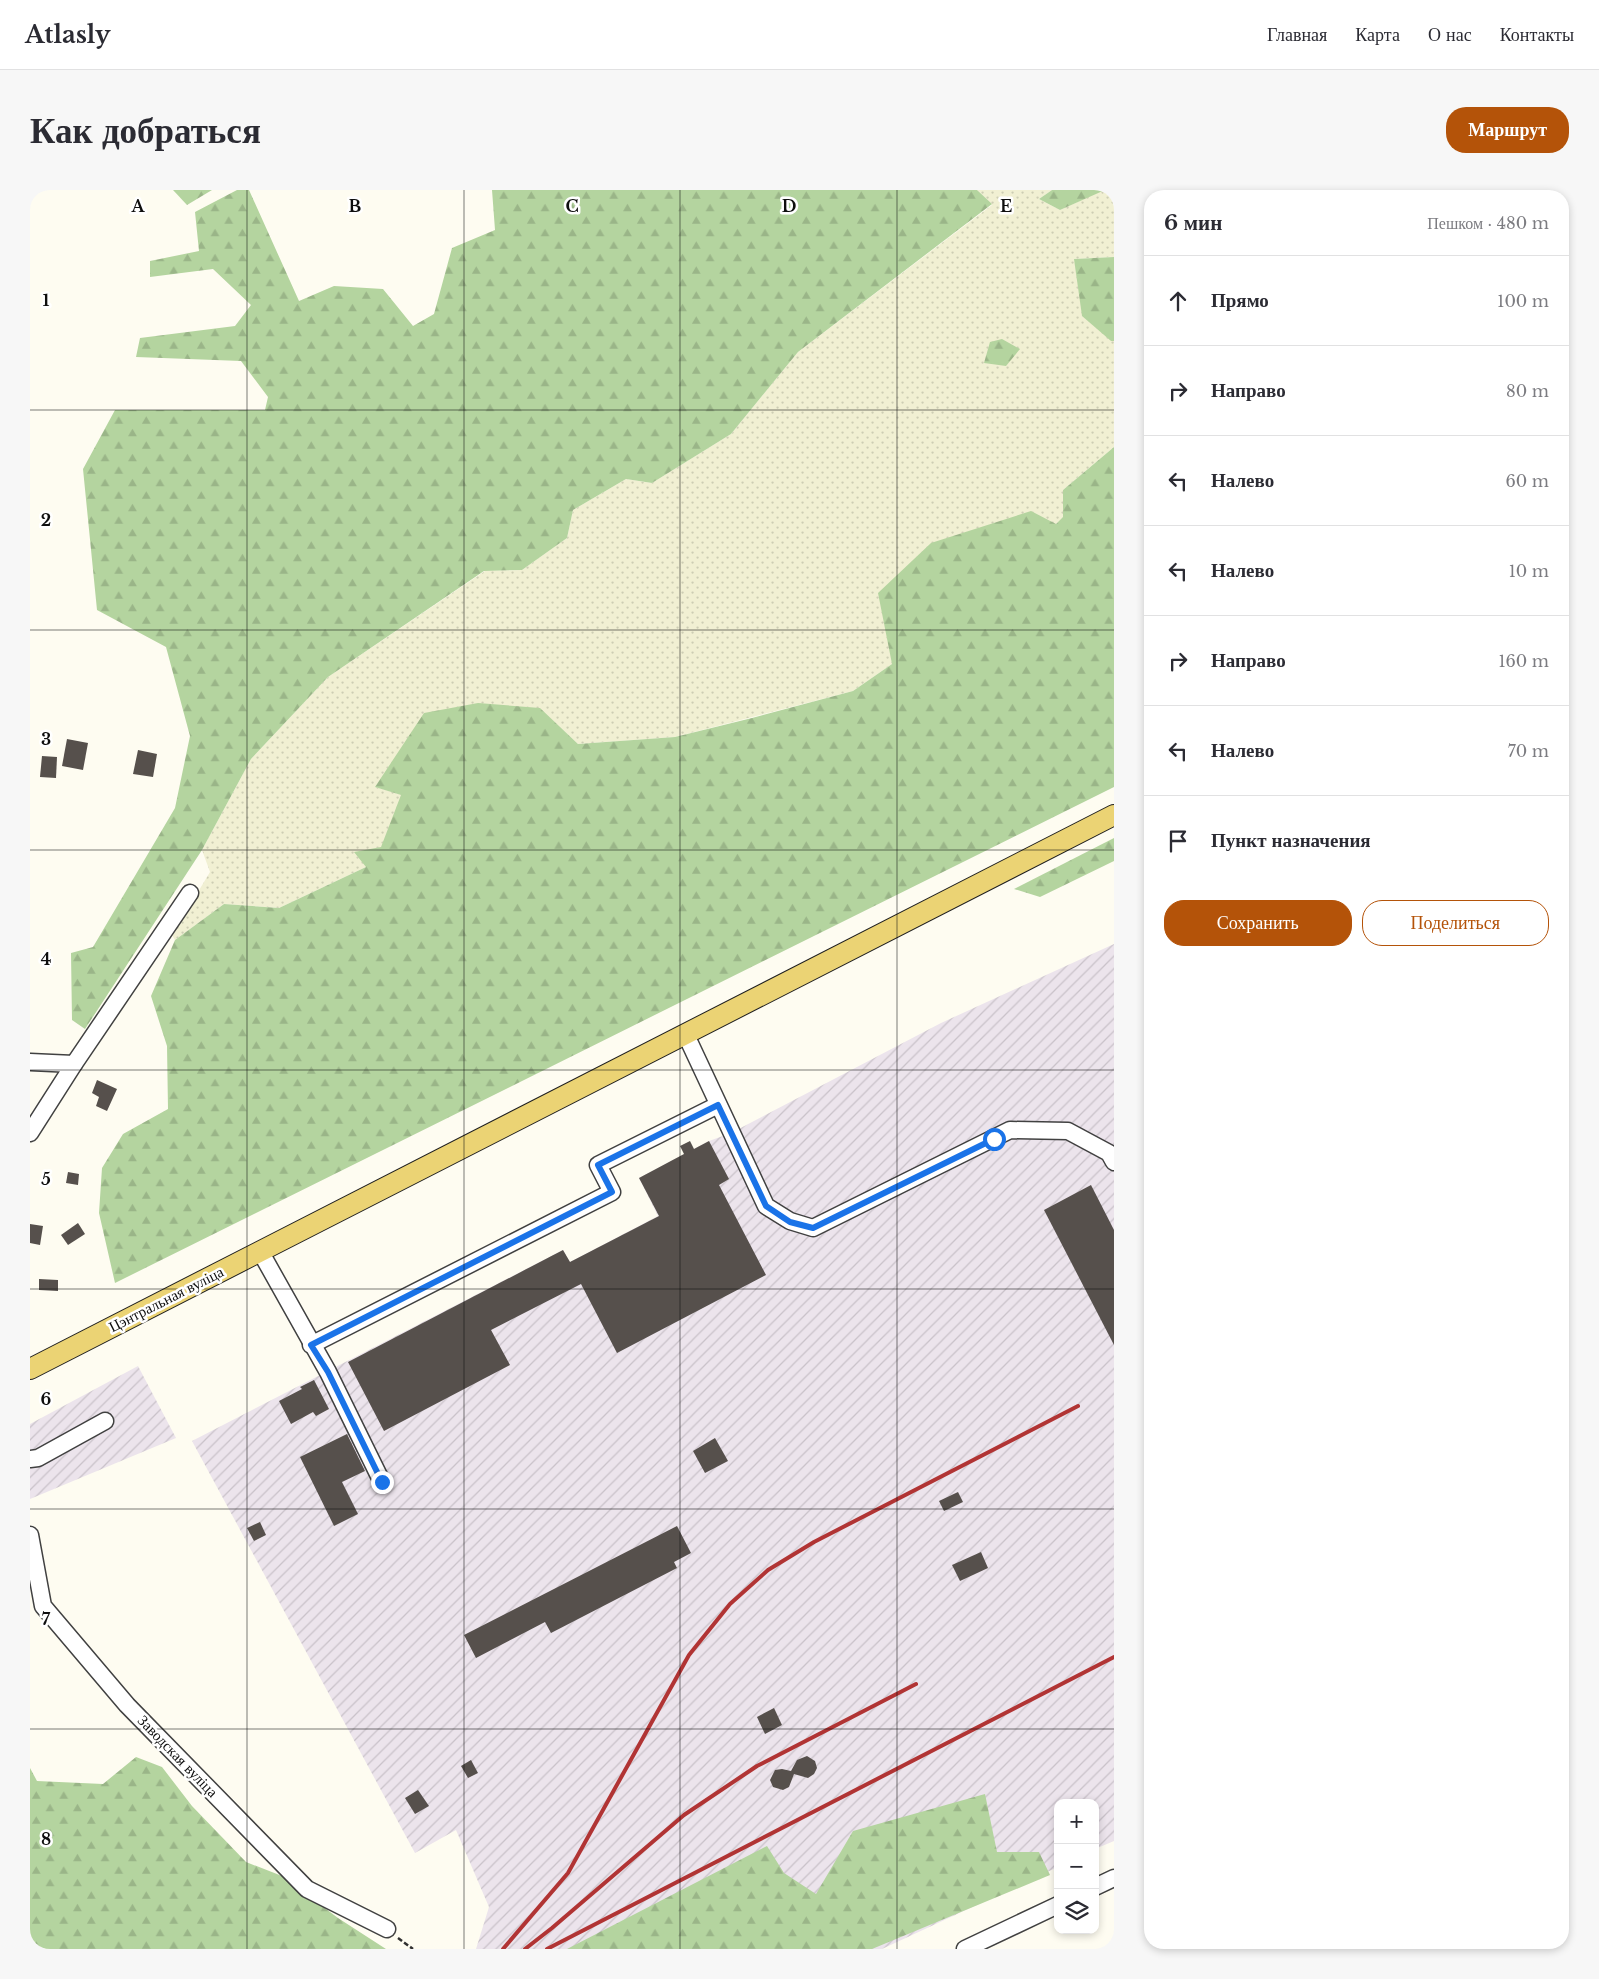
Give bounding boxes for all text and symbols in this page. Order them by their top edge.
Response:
text: Atlasly [25,20,111,49]
text: Главная [1267,24,1327,46]
text: Карта [1355,24,1400,46]
text: О нас [1428,24,1472,46]
text: Контакты [1500,24,1574,46]
button: Маршрут [1446,107,1569,153]
text: Как добраться [30,109,261,152]
text: A [131,196,146,216]
text: B [349,196,362,216]
text: C [565,196,579,216]
text: D [782,196,796,216]
text: E [1000,196,1012,216]
text: 6 мин [1164,210,1222,236]
text: Пешком · 480 m [1427,213,1549,233]
icon: ahead [1164,287,1192,315]
text: Прямо [1211,289,1269,312]
text: 1 [43,290,50,310]
text: 100 m [1497,291,1549,311]
icon: right [1164,377,1192,405]
text: Направо [1211,379,1286,402]
text: 80 m [1506,381,1549,401]
icon: left [1164,467,1192,495]
text: Налево [1211,469,1274,492]
text: 60 m [1506,471,1549,491]
text: 2 [41,510,51,530]
icon: left [1164,557,1192,585]
text: Налево [1211,559,1274,582]
text: 10 m [1509,561,1549,581]
icon: right [1164,647,1192,675]
text: Направо [1211,649,1286,672]
text: 160 m [1498,651,1549,671]
text: 3 [41,729,51,749]
icon: left [1164,737,1192,765]
text: Налево [1211,739,1274,762]
text: 70 m [1508,741,1549,761]
icon: arrive [1164,827,1192,855]
text: Пункт назначения [1211,829,1371,852]
button: Сохранить [1164,900,1352,946]
button: Поделиться [1362,900,1549,946]
text: 4 [41,949,51,969]
route start [983,1128,1006,1151]
text: 5 [41,1169,51,1189]
street label: Цэнтральная вуліца [105,1262,227,1336]
text: 6 [41,1389,52,1409]
route end [371,1471,394,1494]
text: 7 [42,1609,51,1629]
street label: Заводская вуліца [134,1711,222,1801]
map controls [1054,1799,1099,1934]
button: + [1054,1799,1099,1844]
text: 8 [41,1829,51,1849]
button: − [1054,1844,1099,1889]
button: layers [1054,1889,1099,1934]

